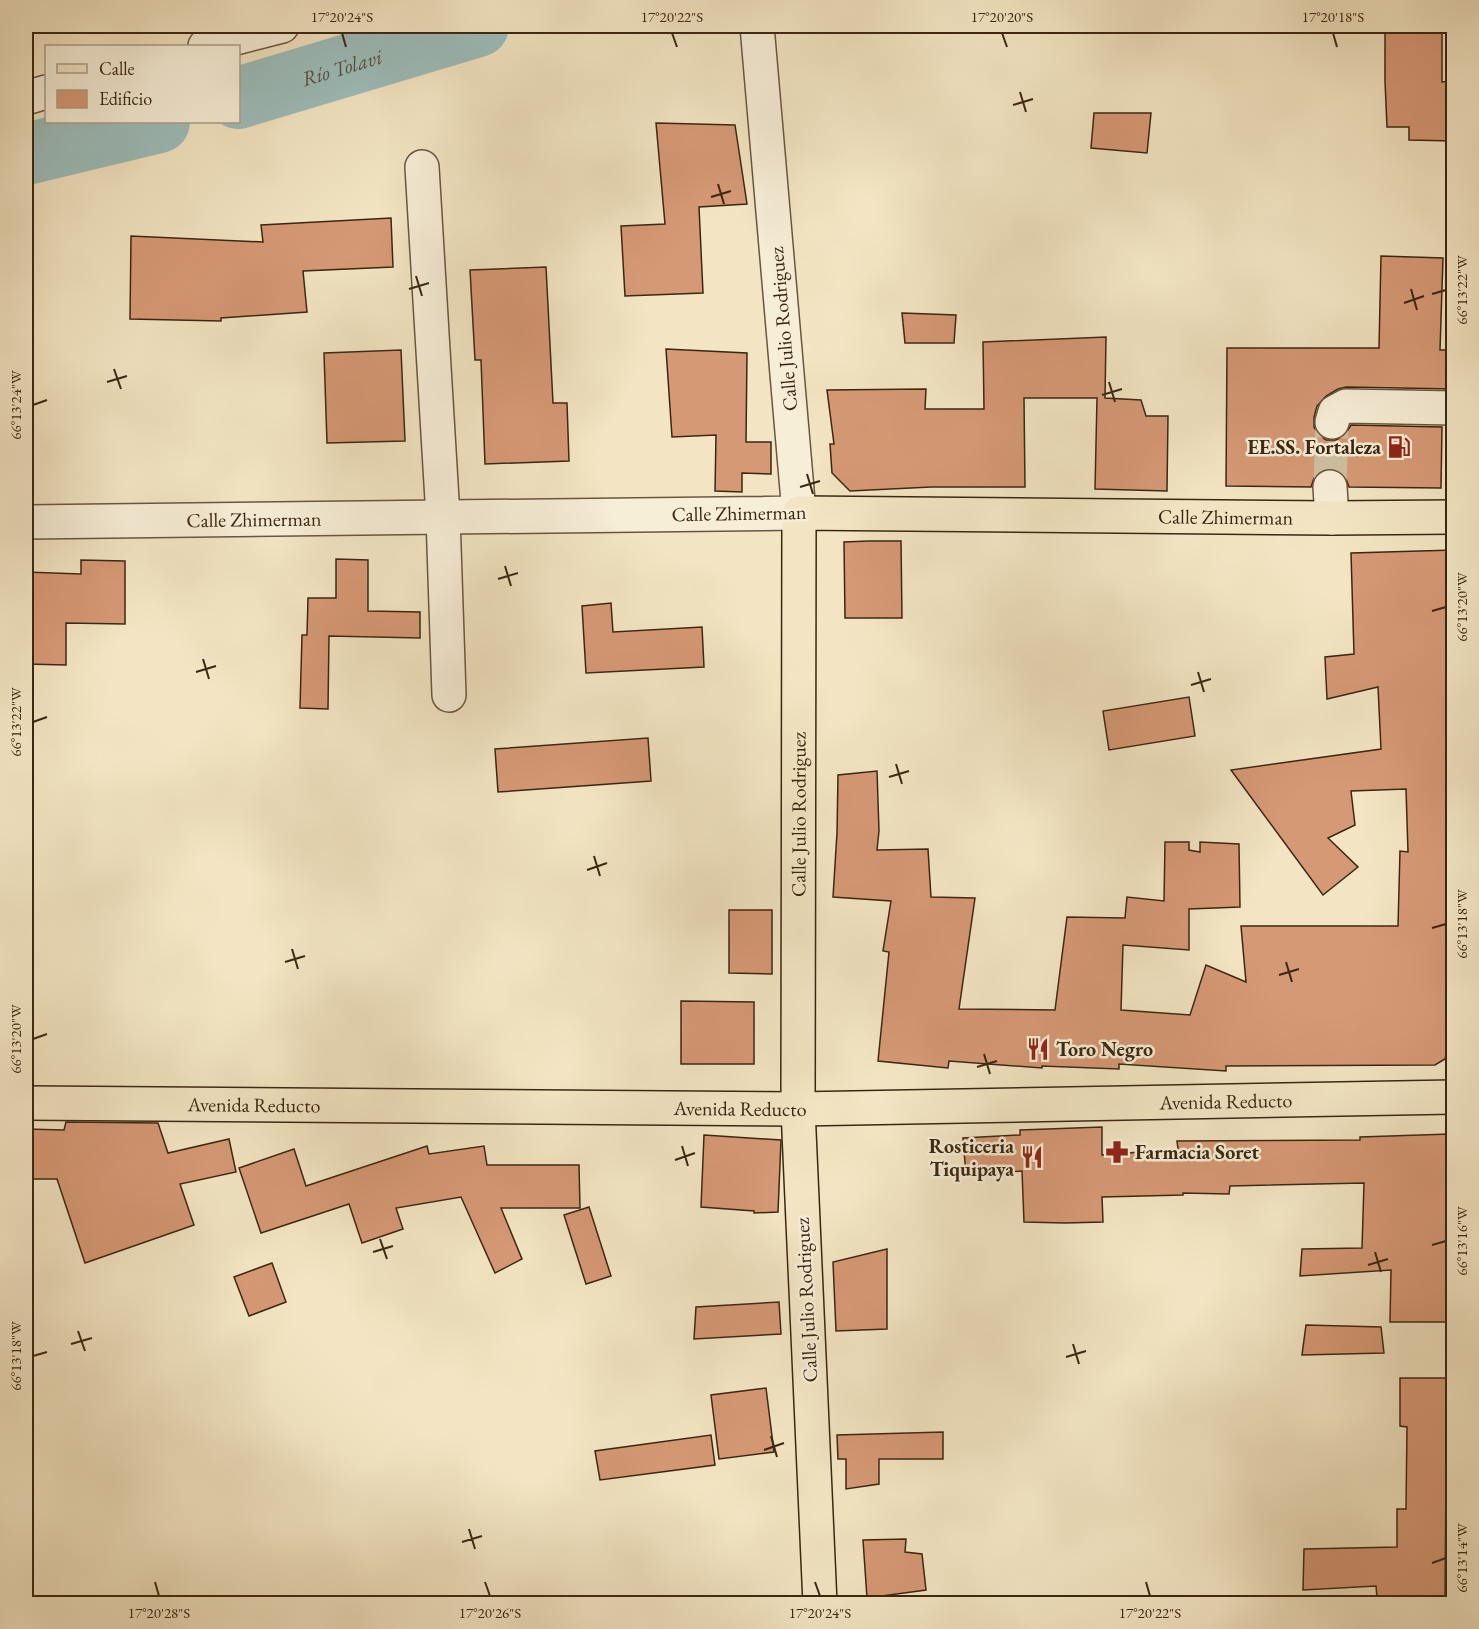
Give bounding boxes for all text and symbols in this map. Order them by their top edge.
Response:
text: 17°20'24"S [311,7,373,26]
text: 17°20'22"S [641,7,703,26]
text: 17°20'20"S [971,7,1033,26]
text: 17°20'18"S [1302,7,1364,26]
water label: Río Tolavi [298,42,386,92]
legend [45,45,240,123]
text: Calle [99,57,135,80]
text: Edificio [99,87,152,110]
street label: Calle Julio Rodriguez [763,245,803,412]
text: 66°13'22"W [1452,255,1471,325]
text: 66°13'24"W [6,370,25,440]
place label: EE.SS. Fortaleza [1247,434,1381,460]
fuel station icon: EE.SS. Fortaleza [1386,434,1412,460]
street label: Calle Zhimerman [671,499,807,527]
street label: Calle Zhimerman [1158,503,1294,531]
street label: Calle Zhimerman [186,506,322,533]
text: 66°13'20"W [1452,572,1471,642]
text: 66°13'22"W [6,687,25,757]
street label: Calle Julio Rodriguez [785,731,812,897]
text: 66°13'18"W [1452,889,1471,959]
text: 66°13'20"W [6,1004,25,1074]
restaurant icon: Toro Negro [1025,1036,1051,1062]
place label: Toro Negro [1056,1036,1153,1062]
street label: Avenida Reducto [1158,1087,1293,1115]
street label: Avenida Reducto [186,1091,321,1118]
street label: Avenida Reducto [672,1095,807,1122]
place label: Rosticeria Tiquipaya [929,1133,1014,1182]
pharmacy icon: Farmacia Soret [1104,1139,1130,1165]
place label: Farmacia Soret [1135,1139,1260,1165]
restaurant icon: Rosticeria Tiquipaya [1019,1144,1045,1170]
text: 66°13'16"W [1452,1206,1471,1276]
street label: Calle Julio Rodriguez [789,1216,823,1383]
text: 66°13'18"W [6,1321,25,1391]
text: 66°13'14"W [1452,1523,1471,1593]
text: 17°20'28"S [128,1603,190,1622]
text: 17°20'26"S [459,1603,521,1622]
text: 17°20'24"S [789,1603,851,1622]
text: 17°20'22"S [1119,1603,1181,1622]

